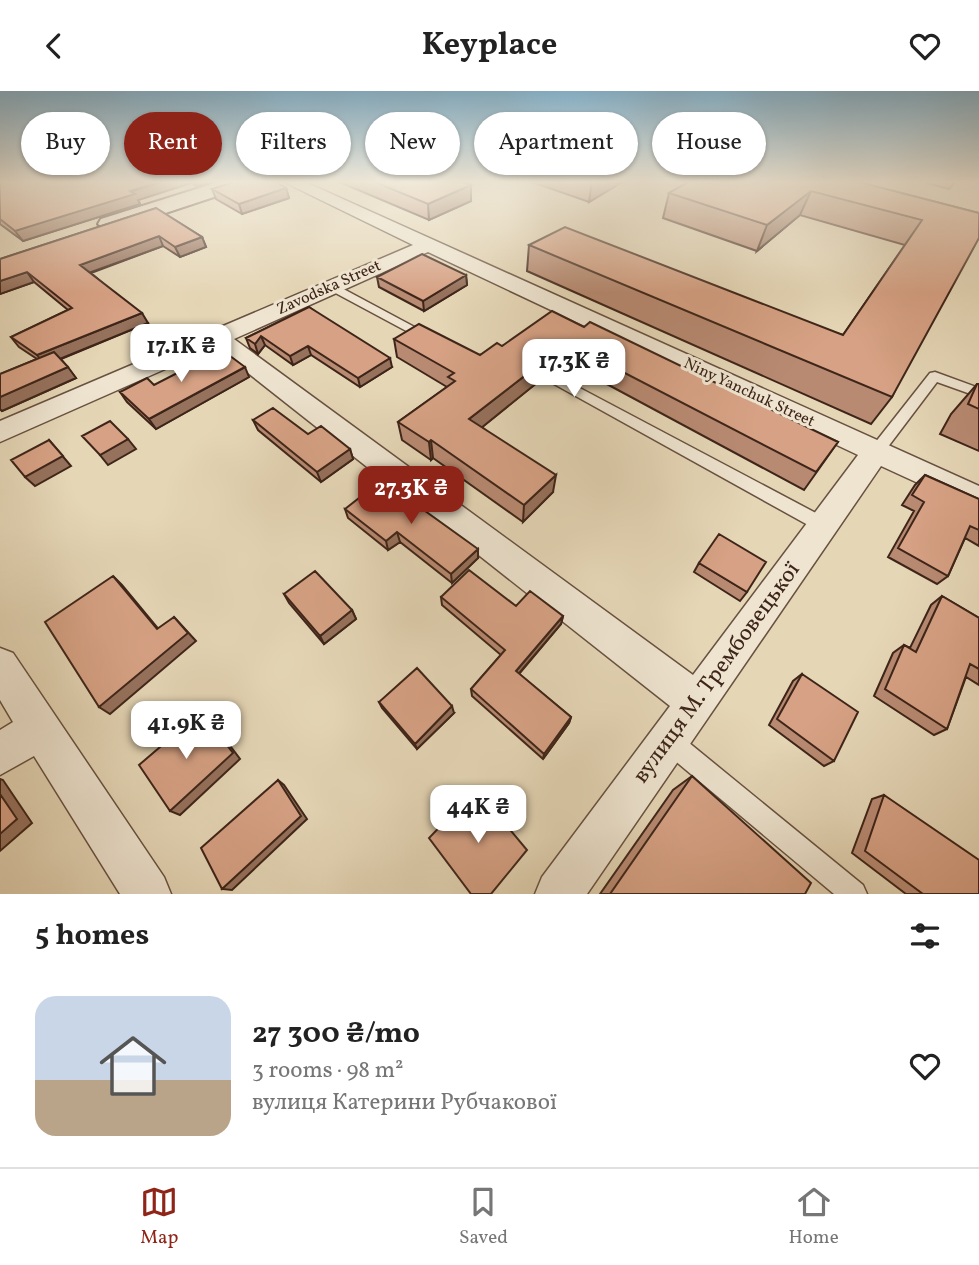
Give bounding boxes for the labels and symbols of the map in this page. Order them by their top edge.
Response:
street label: Zavodska Street [273,255,385,321]
pin: 17.1K ₴ [116,324,246,384]
pin: 17.3K ₴ [509,339,639,399]
street label: Niny Yanchuk Street [680,353,818,433]
pin: 27.3K ₴ [346,467,476,526]
street label: вулиця М. Трембовецької [626,556,808,790]
pin: 41.9K ₴ [121,701,251,761]
pin: 44K ₴ [429,785,527,845]

